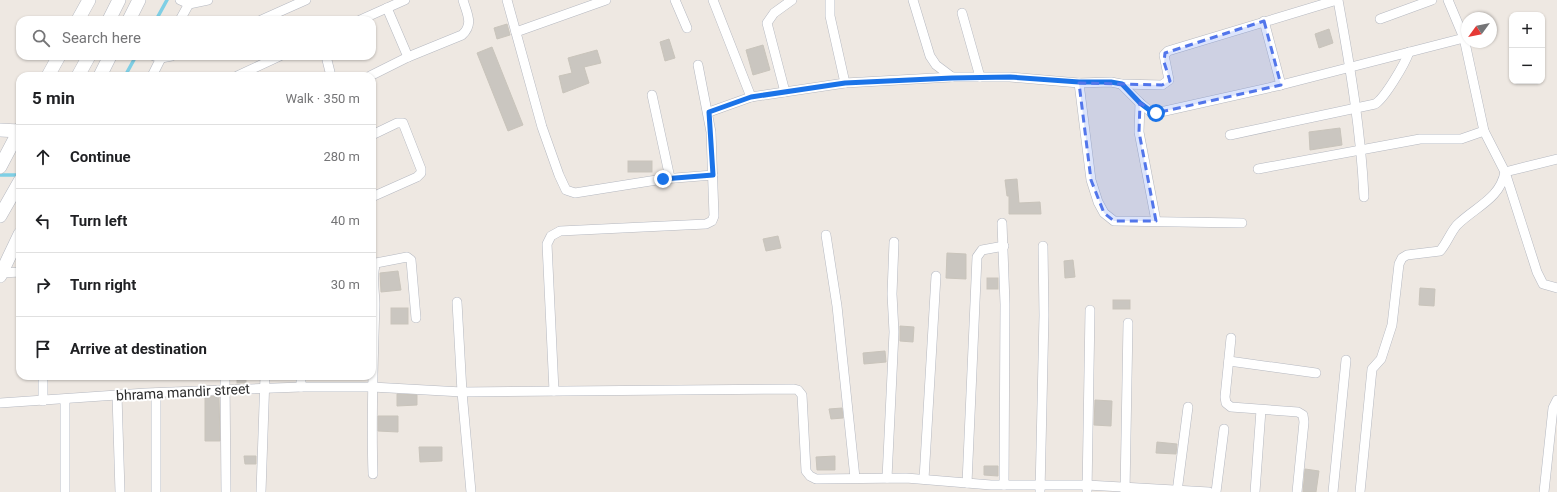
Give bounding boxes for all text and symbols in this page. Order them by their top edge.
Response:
north arrow [1461,12,1497,48]
map controls [1509,12,1545,84]
button: + [1509,12,1545,48]
search box [16,16,376,60]
icon: search [30,27,52,49]
text: Search here [62,29,141,47]
button: − [1509,48,1545,84]
text: 5 min [32,88,75,108]
text: Walk · 350 m [285,91,360,106]
route start [1147,104,1165,122]
icon: ahead [32,146,54,168]
text: Continue [70,148,131,166]
text: 280 m [323,149,360,164]
route end [654,170,672,188]
icon: left [32,210,54,232]
text: Turn left [70,212,127,230]
text: 40 m [331,213,360,228]
icon: right [32,274,54,296]
text: Turn right [70,276,136,294]
text: 30 m [331,277,360,292]
icon: arrive [32,338,54,360]
text: Arrive at destination [70,340,207,358]
street label: bhrama mandir street [116,380,251,403]

